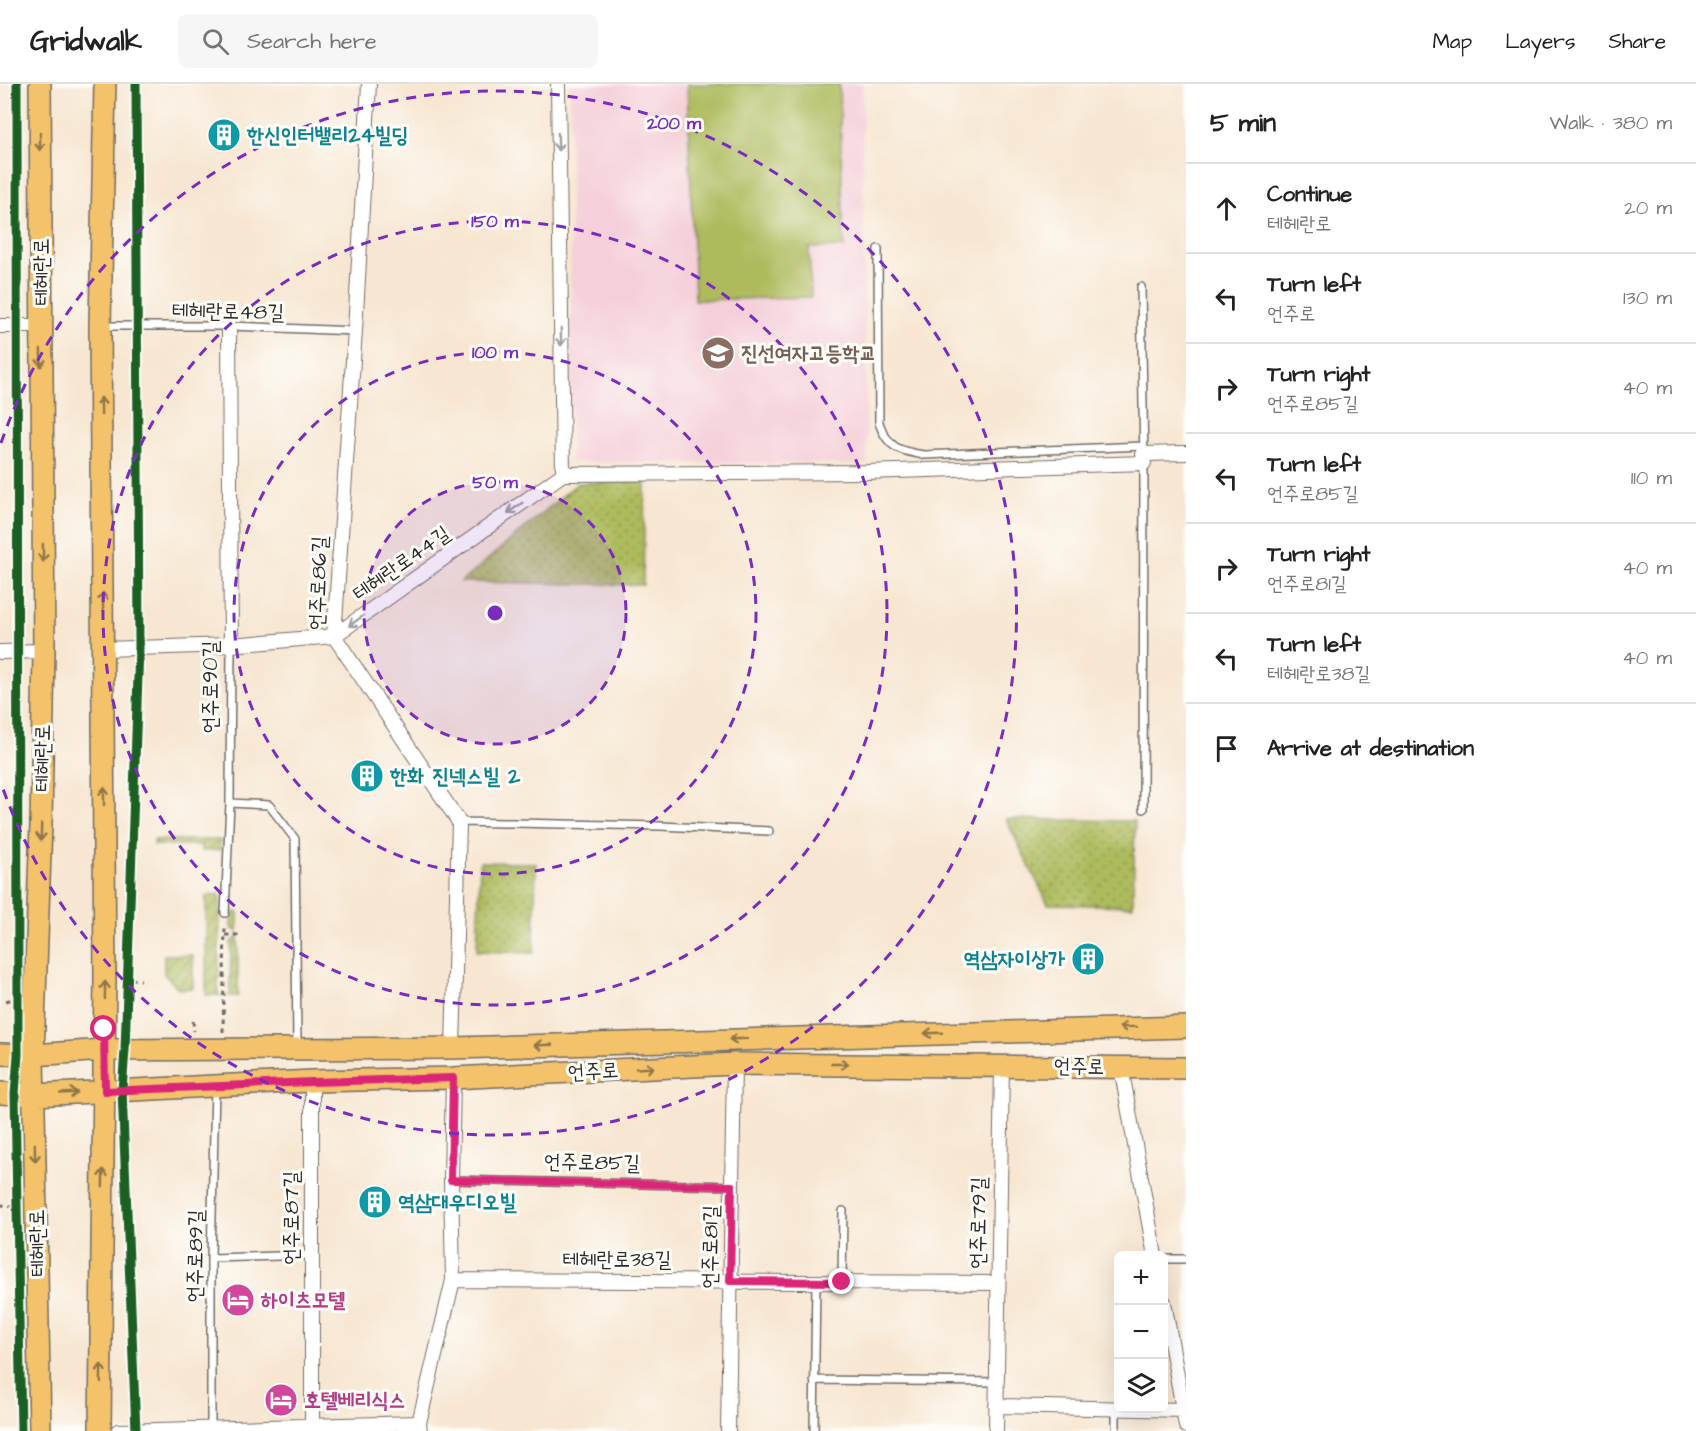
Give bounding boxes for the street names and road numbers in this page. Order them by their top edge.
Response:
street label: 테헤란로 [27,238,56,306]
street label: 테헤란로48길 [172,296,285,327]
street label: 테헤란로44길 [347,519,456,608]
street label: 언주로86길 [302,535,335,631]
street label: 언주로90길 [196,641,225,733]
street label: 테헤란로 [27,724,58,792]
street label: 언주로 [1053,1052,1105,1081]
street label: 언주로 [567,1056,619,1087]
street label: 언주로85길 [544,1147,640,1178]
street label: 언주로87길 [277,1171,306,1265]
street label: 언주로79길 [963,1176,994,1269]
street label: 언주로81길 [695,1205,726,1289]
street label: 테헤란로 [22,1209,53,1277]
street label: 언주로89길 [180,1209,211,1303]
street label: 테헤란로38길 [563,1245,671,1274]

